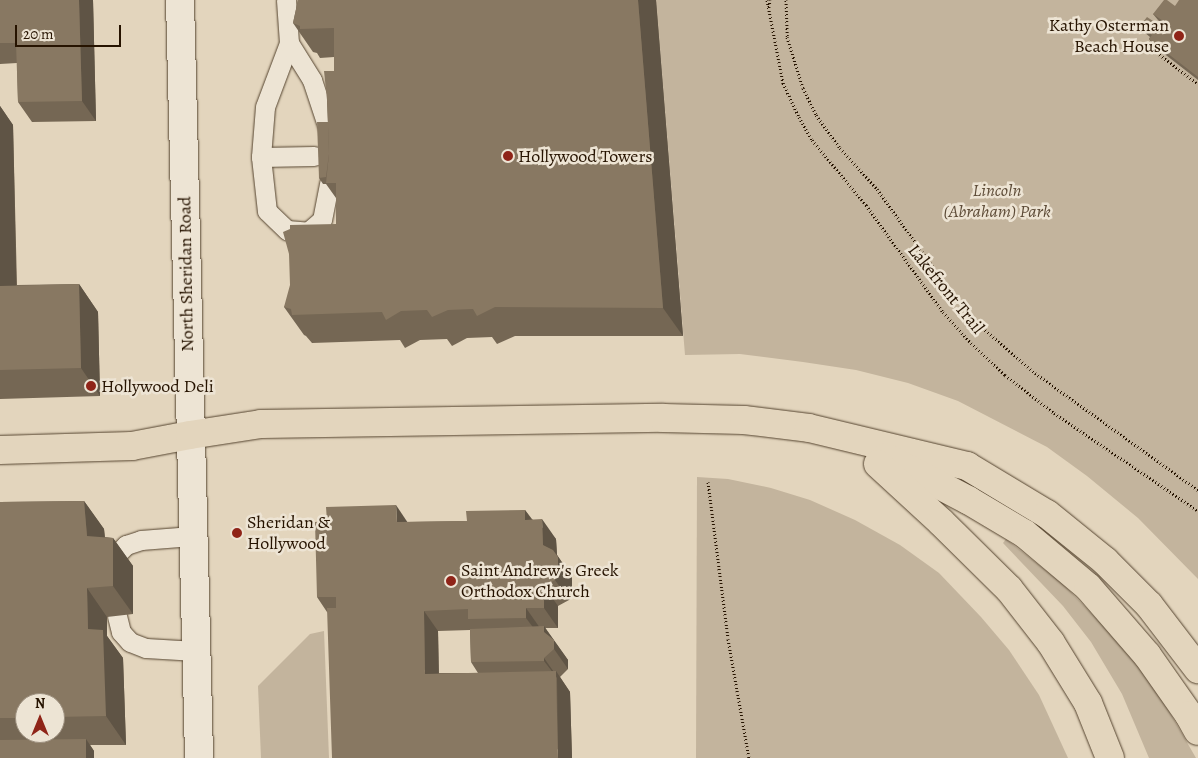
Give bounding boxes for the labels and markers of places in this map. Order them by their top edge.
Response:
place label: Kathy Osterman Beach House [1049,15,1169,58]
marker: Kathy Osterman Beach House [1173,30,1185,42]
place label: Hollywood Towers [518,145,653,167]
marker: Hollywood Towers [502,150,514,162]
place label: Hollywood Deli [101,375,214,397]
marker: Hollywood Deli [85,380,97,392]
place label: Sheridan & Hollywood [247,512,330,554]
marker: Sheridan & Hollywood [231,527,243,539]
place label: Saint Andrew's Greek Orthodox Church [461,560,619,602]
marker: Saint Andrew's Greek Orthodox Church [445,575,457,587]

